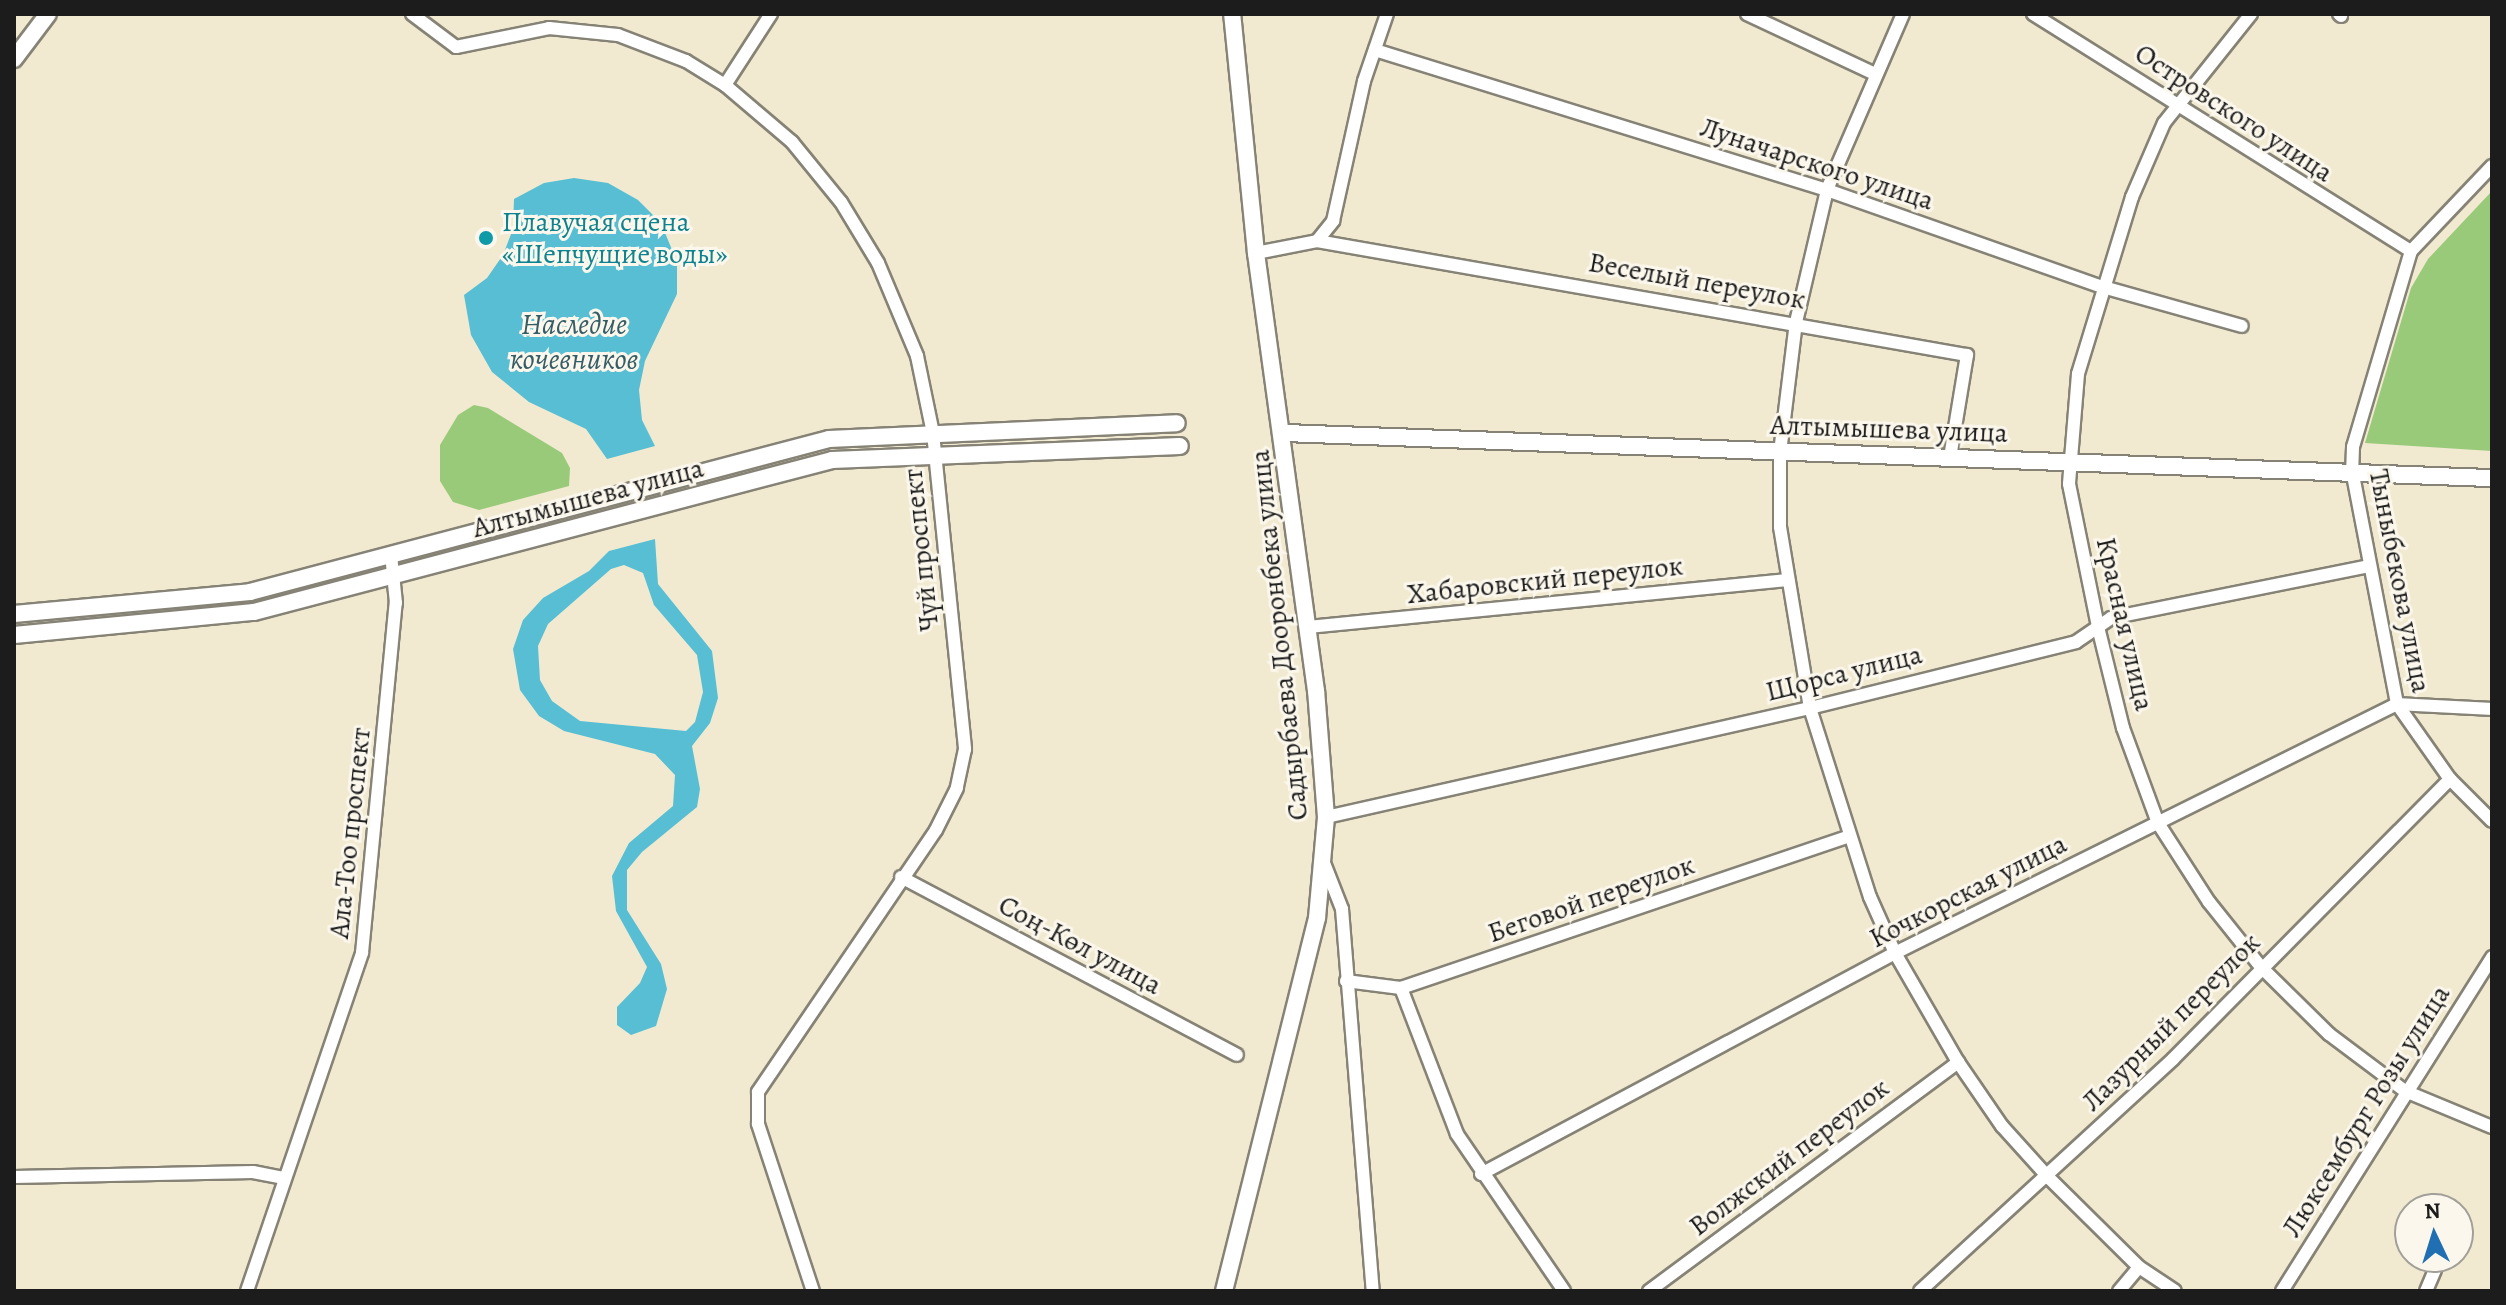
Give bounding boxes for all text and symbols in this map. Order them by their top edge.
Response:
street label: Островского улица [2129,36,2339,190]
street label: Луначарского улица [1696,110,1938,218]
place label: Плавучая сцена «Шепчущие воды» [502,205,728,271]
marker: Плавучая сцена «Шепчущие воды» [477,229,495,247]
street label: Веселый переулок [1586,245,1808,317]
water label: Наследие кочевников [510,306,638,376]
street label: Алтымышева улица [1770,408,2008,450]
street label: Садырбаева Дооронбека улица [1243,448,1315,822]
street label: Алтымышева улица [469,451,707,545]
street label: Тыныбекова улица [2362,466,2438,696]
street label: Чүй проспект [896,467,946,633]
street label: Красная улица [2089,534,2161,714]
street label: Хабаровский переулок [1405,549,1685,611]
street label: Щорса улица [1762,637,1926,709]
street label: Ала-Тоо проспект [322,726,378,940]
street label: Кочкорская улица [1864,827,2072,955]
street label: Беговой переулок [1483,848,1699,950]
street label: Соң-Көл улица [993,888,1167,1002]
street label: Лазурный переулок [2075,926,2267,1118]
street label: Люксембург Розы улица [2275,979,2457,1243]
street label: Волжский переулок [1682,1071,1896,1243]
north arrow [2394,1193,2474,1273]
text: N [2423,1196,2442,1227]

